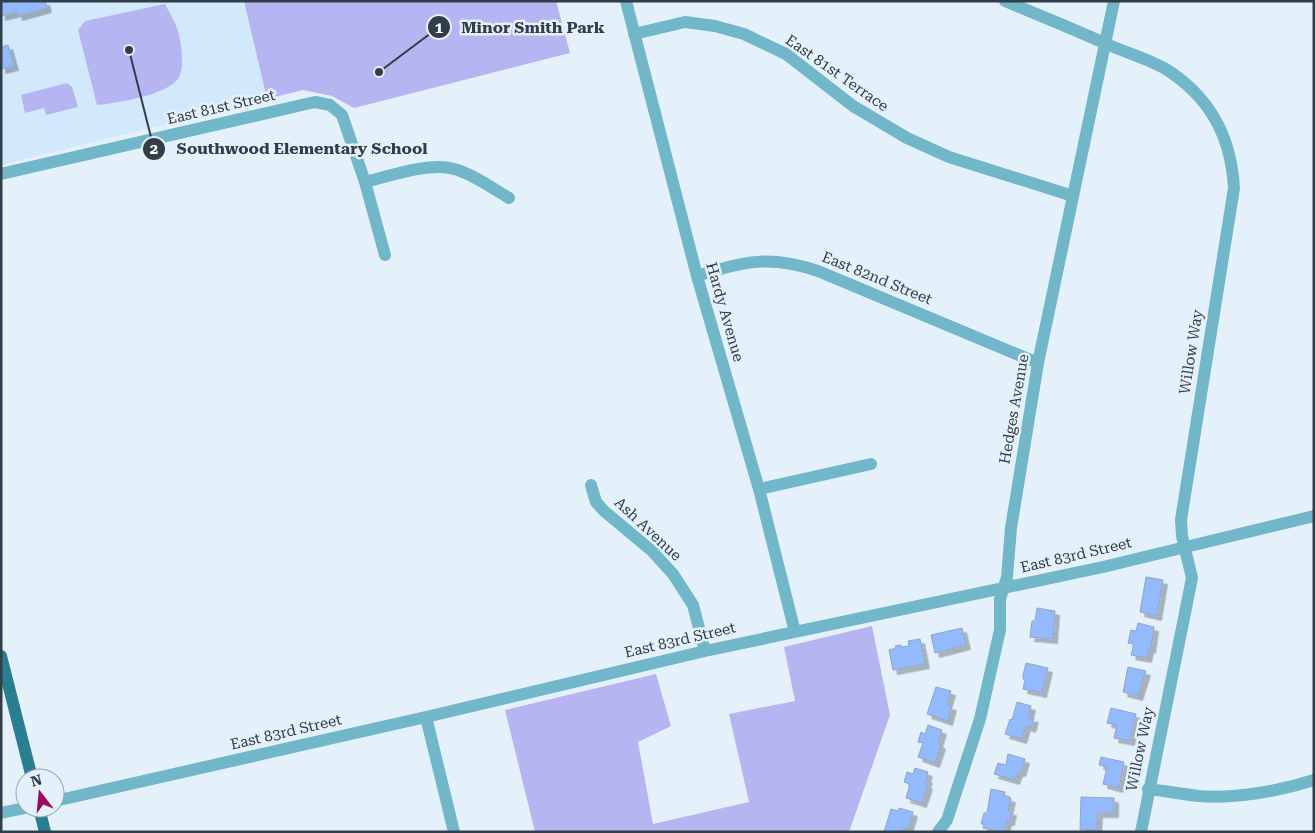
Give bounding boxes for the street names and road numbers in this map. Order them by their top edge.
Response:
street label: East 81st Terrace [782,31,892,115]
street label: East 81st Street [165,86,277,128]
street label: East 82nd Street [819,248,935,308]
street label: Hardy Avenue [702,260,748,364]
street label: Willow Way [1175,308,1207,396]
street label: Hedges Avenue [995,353,1033,465]
street label: Ash Avenue [611,493,685,565]
street label: East 83rd Street [1019,533,1134,577]
street label: East 83rd Street [623,618,738,662]
street label: Willow Way [1122,705,1158,793]
street label: East 83rd Street [229,710,344,754]

